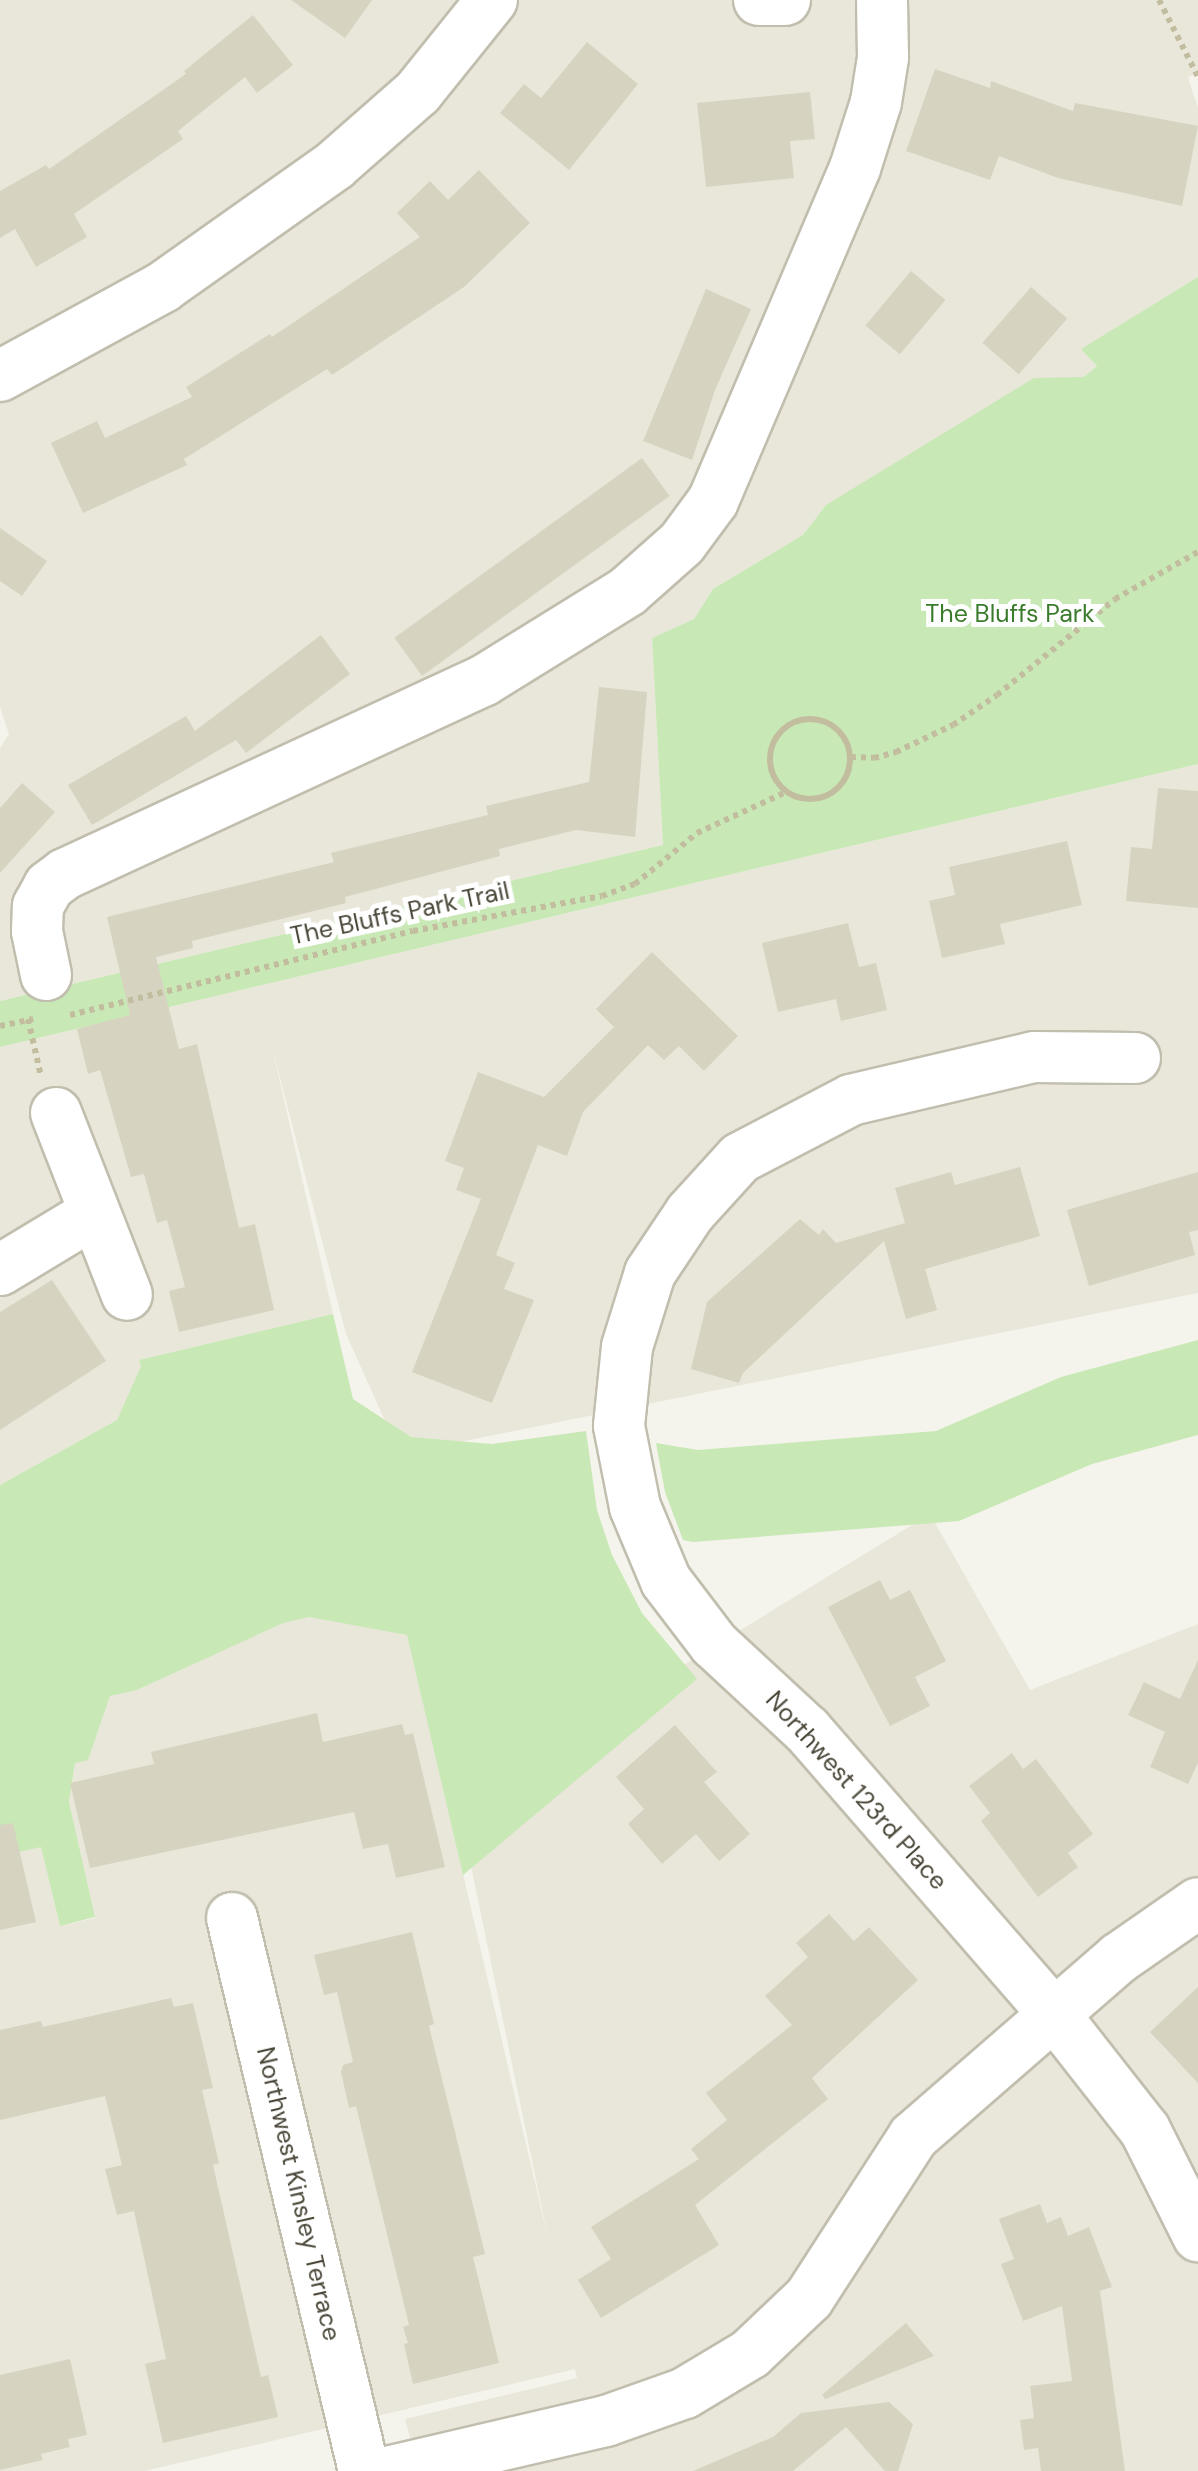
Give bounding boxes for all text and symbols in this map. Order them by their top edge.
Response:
park label: The Bluffs Park [925,599,1095,629]
street label: The Bluffs Park Trail [288,876,512,952]
street label: Northwest 123rd Place [759,1685,953,1897]
street label: Northwest Kinsley Terrace [250,2044,346,2344]

